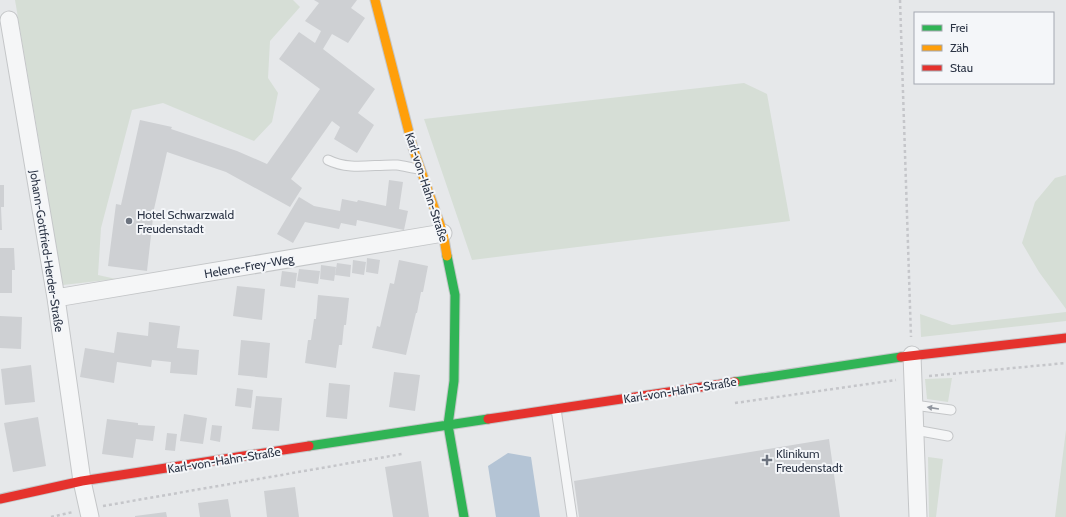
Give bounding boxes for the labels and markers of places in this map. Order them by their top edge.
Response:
place label: Hotel Schwarzwald Freudenstadt [137,207,234,236]
marker: Hotel Schwarzwald Freudenstadt [124,216,134,226]
place label: Klinikum Freudenstadt [776,446,843,475]
marker: Klinikum Freudenstadt [761,454,773,466]

